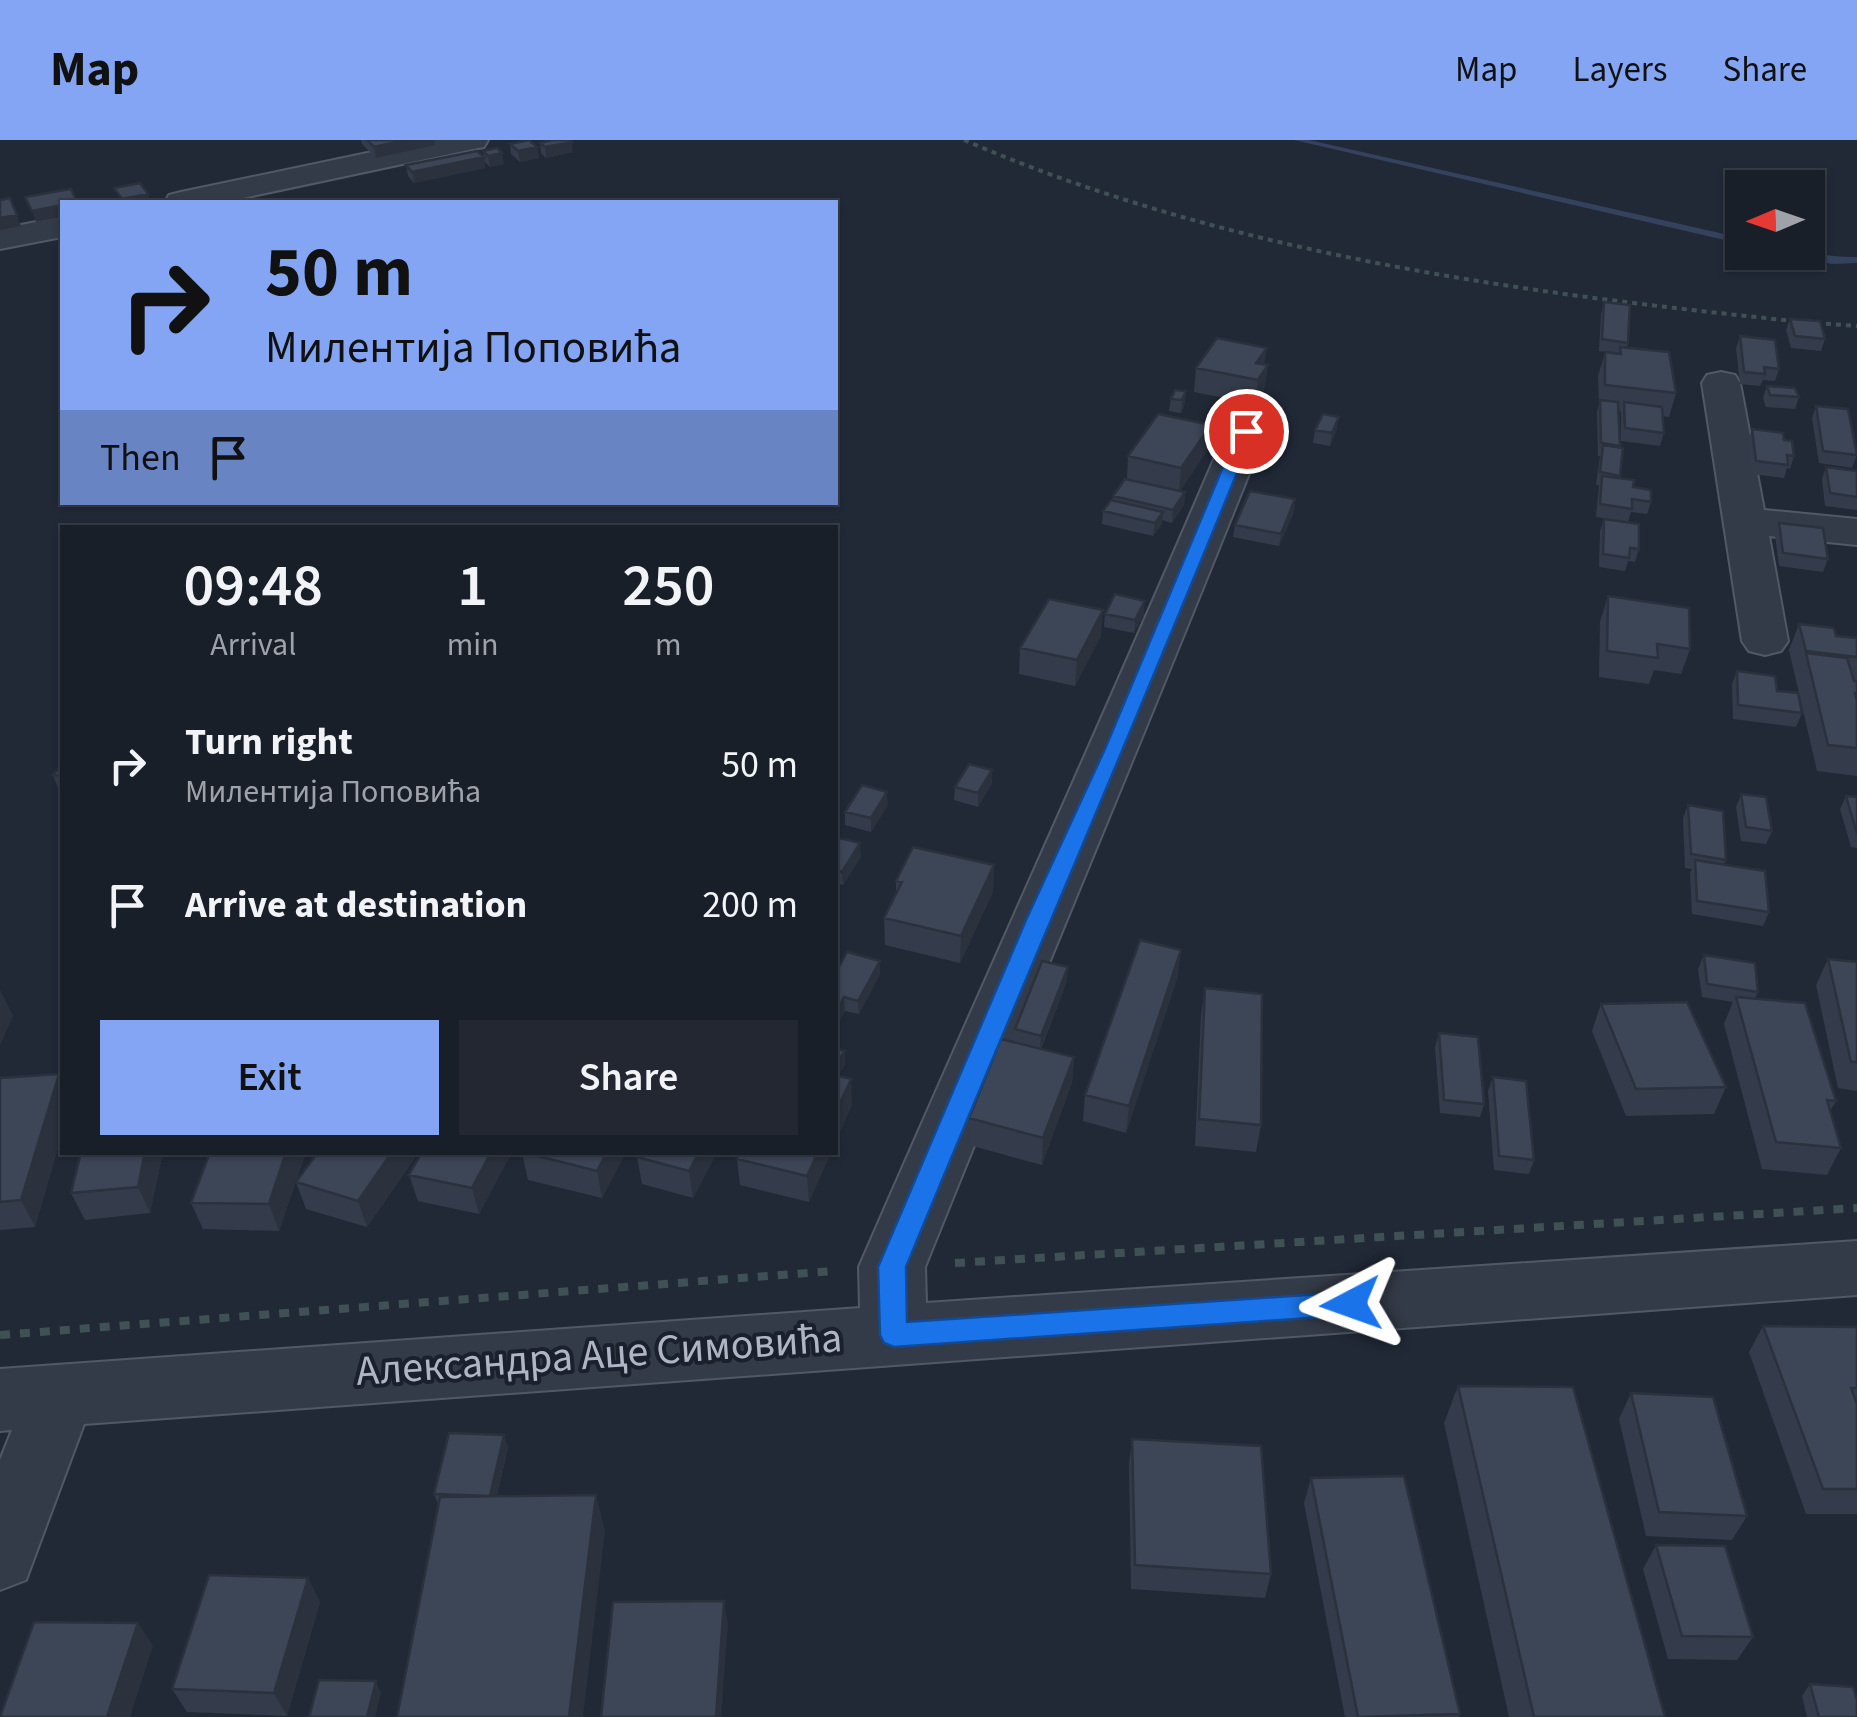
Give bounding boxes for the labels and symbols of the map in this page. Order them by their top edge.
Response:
north arrow [1725,170,1825,270]
pin [1204,389,1289,474]
position arrow [1299,1252,1403,1356]
street label: Александра Аце Симовића [354,1308,844,1402]

